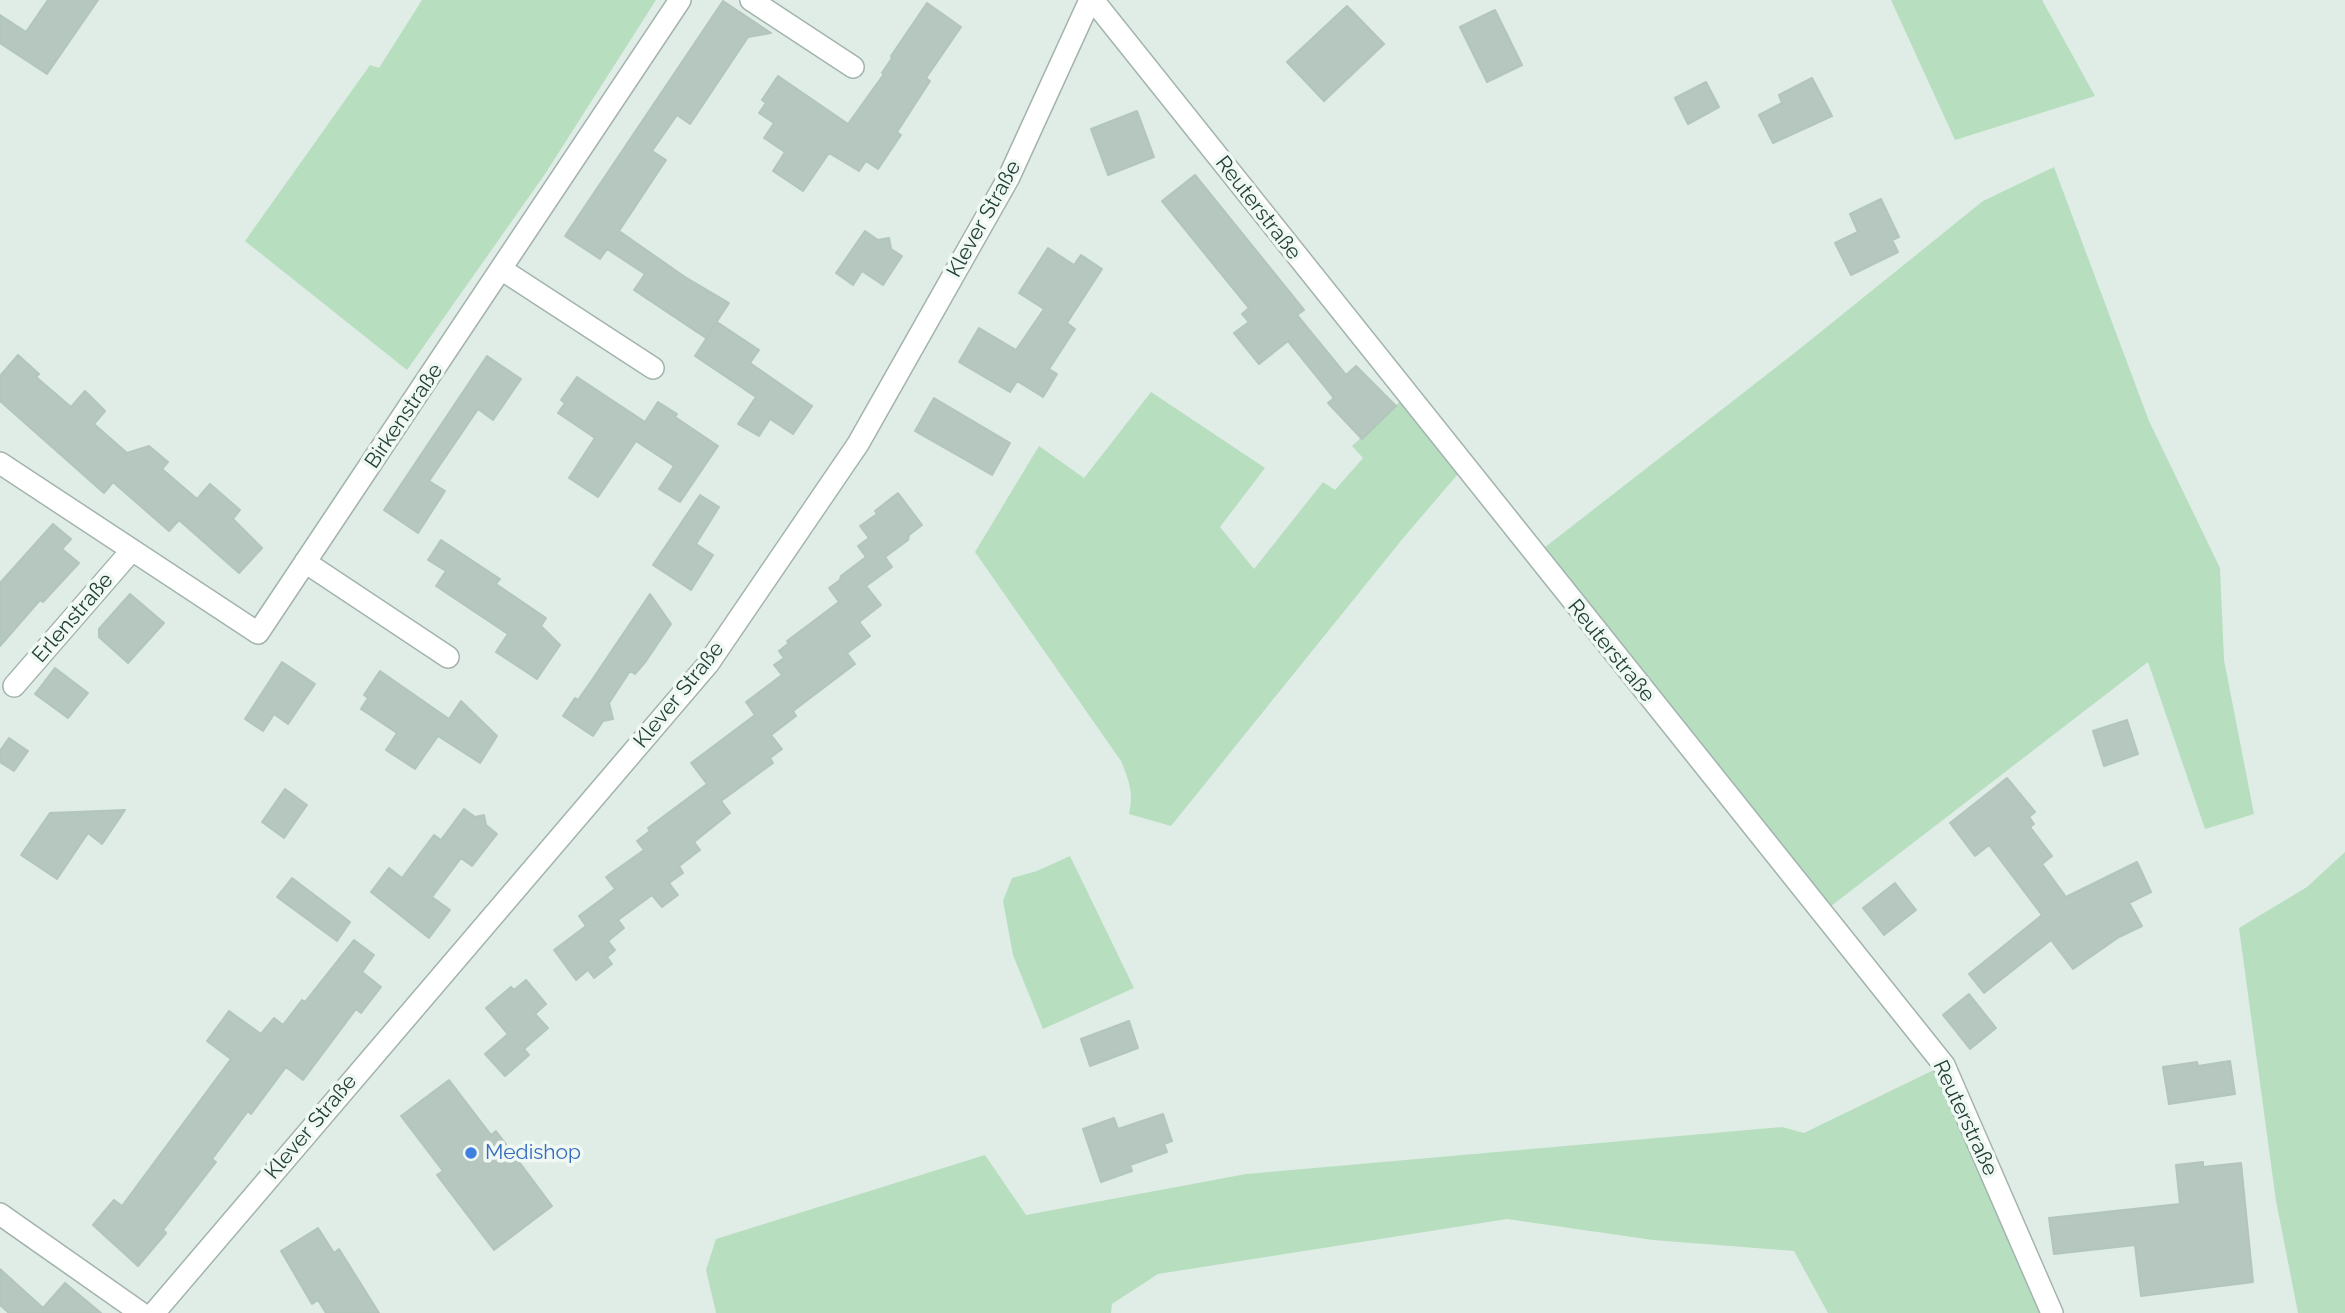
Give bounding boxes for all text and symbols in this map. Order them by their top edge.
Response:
street label: Reuterstraße [1210,151,1306,265]
street label: Klever Straße [942,156,1026,282]
street label: Birkenstraße [360,359,448,473]
street label: Erlenstraße [27,568,119,668]
street label: Reuterstraße [1562,595,1660,707]
street label: Klever Straße [628,637,730,753]
street label: Reuterstraße [1927,1056,2003,1180]
street label: Klever Straße [260,1069,362,1185]
place label: Medishop [485,1140,581,1166]
marker: Medishop [463,1145,479,1161]

